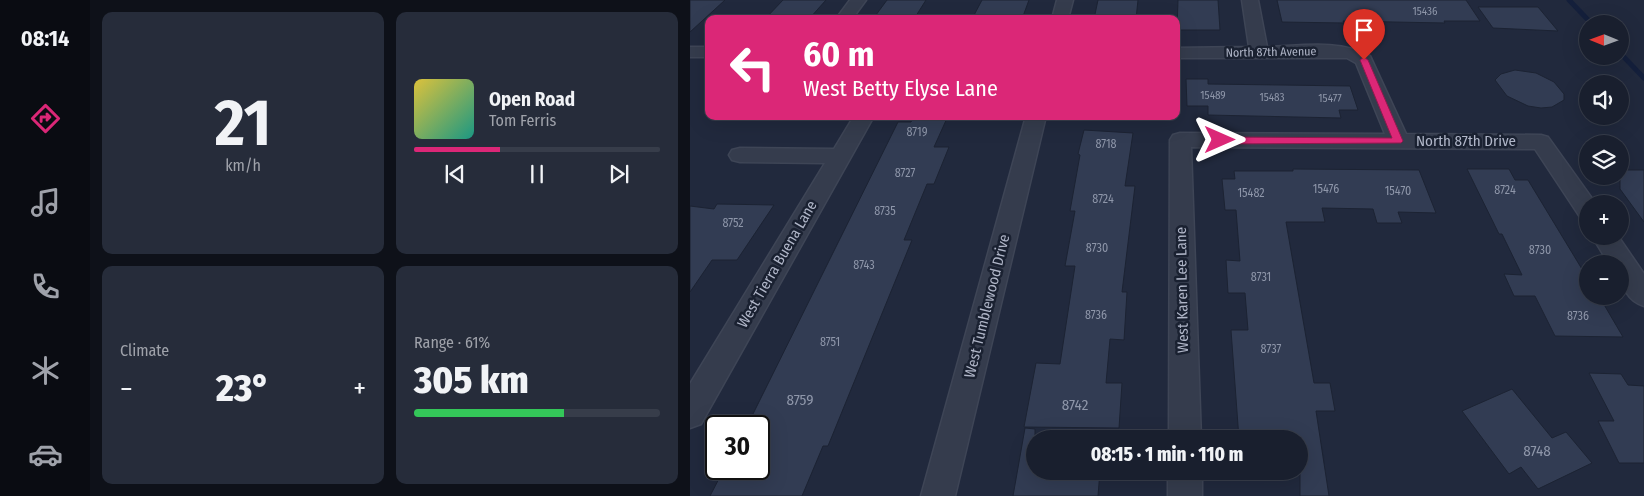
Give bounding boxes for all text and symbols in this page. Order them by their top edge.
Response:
house number: 15436 [1413,5,1438,18]
pin [1343,9,1385,60]
north arrow [1579,15,1629,65]
map controls [1579,15,1629,305]
icon: arrive [1350,16,1378,44]
text: 08:14 [21,25,69,52]
text: 60 m [803,33,874,75]
icon: left [720,35,785,100]
street label: North 87th Avenue [1226,44,1317,60]
text: West Betty Elyse Lane [803,75,998,102]
button: sound [1579,75,1629,125]
text: 21 [215,84,271,162]
text: Open Road [489,88,575,111]
house number: 15489 [1200,89,1226,102]
house number: 15483 [1259,91,1285,104]
house number: 15477 [1318,92,1342,105]
icon: directions [28,101,63,136]
text: Tom Ferris [489,111,556,130]
position arrow [1193,113,1245,165]
house number: 8719 [906,125,928,139]
street label: North 87th Drive [1416,132,1516,150]
button: layers [1579,135,1629,185]
house number: 8718 [1095,137,1117,151]
text: km/h [225,156,261,175]
icon: previous [441,160,469,188]
icon: pause [523,160,551,188]
icon: next [605,160,633,188]
house number: 8727 [895,166,915,180]
house number: 15476 [1313,182,1339,196]
house number: 8724 [1494,183,1516,197]
house number: 15470 [1385,184,1411,198]
icon: music [28,185,63,220]
house number: 15482 [1237,186,1265,200]
house number: 8724 [1092,192,1114,206]
button: + [1579,195,1629,245]
street label: West Tierra Buena Lane [733,197,821,331]
house number: 8735 [874,204,896,218]
house number: 8752 [722,216,744,230]
street label: West Karen Lee Lane [1172,227,1192,353]
street label: West Tumblewood Drive [960,232,1014,380]
house number: 8730 [1086,241,1108,255]
house number: 8730 [1529,243,1551,257]
button: − [1579,255,1629,305]
house number: 8743 [853,258,875,272]
icon: phone [28,269,63,304]
house number: 8731 [1251,270,1271,284]
house number: 8736 [1085,308,1107,322]
house number: 8736 [1567,309,1589,323]
text: Range · 61% [414,333,490,352]
house number: 8751 [820,335,840,349]
text: Climate [120,341,169,360]
house number: 8737 [1261,342,1282,356]
icon: climate [28,353,63,388]
text: 305 km [414,357,529,403]
text: 23° [216,365,270,411]
text: − [120,372,133,405]
text: + [353,372,366,405]
house number: 8759 [786,391,814,409]
house number: 8742 [1062,396,1089,414]
speed limit sign: 30 [705,415,770,480]
icon: car [28,437,63,472]
house number: 8748 [1523,442,1551,460]
text: 08:15 · 1 min · 110 m [1091,443,1243,466]

